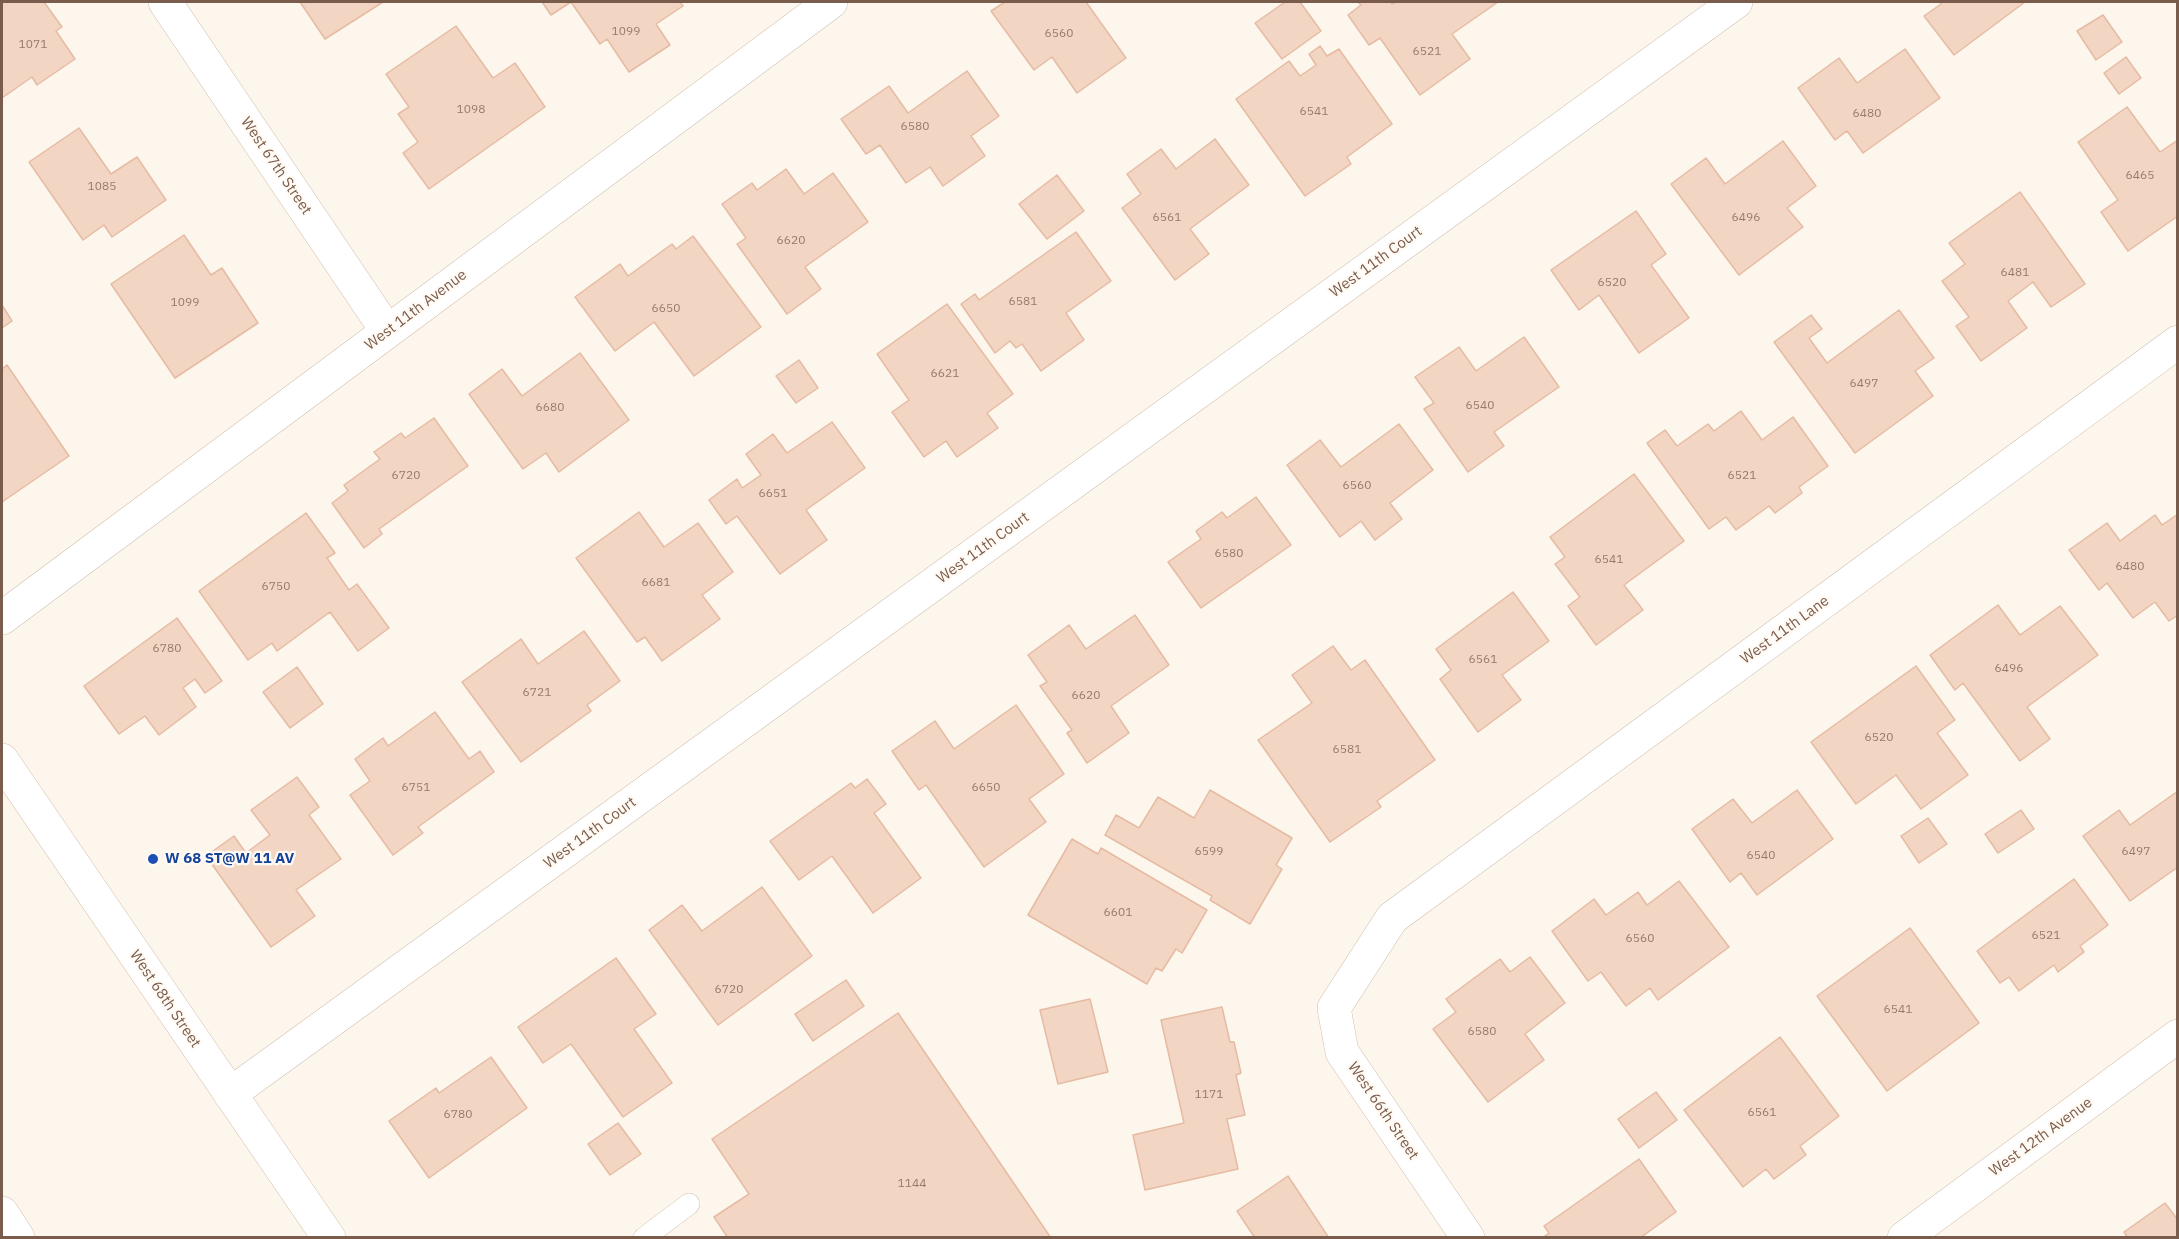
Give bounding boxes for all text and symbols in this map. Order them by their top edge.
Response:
house number: 1099 [612,25,640,39]
house number: 6560 [1045,27,1073,41]
house number: 1071 [19,38,47,52]
house number: 6521 [1413,45,1441,59]
house number: 1098 [457,103,485,117]
house number: 6541 [1300,105,1328,119]
house number: 6480 [1853,107,1881,121]
street label: West 67th Street [237,114,315,218]
house number: 6580 [901,120,929,134]
house number: 6465 [2126,169,2154,183]
house number: 1085 [88,180,116,194]
house number: 6561 [1153,211,1181,225]
house number: 6496 [1732,211,1760,225]
street label: West 11th Court [1326,222,1426,302]
house number: 6620 [777,234,805,248]
street label: West 11th Avenue [362,266,470,354]
house number: 6481 [2001,266,2029,280]
house number: 6520 [1598,276,1626,290]
house number: 6581 [1009,295,1037,309]
house number: 1099 [171,296,199,310]
house number: 6650 [652,302,680,316]
house number: 6621 [931,367,959,381]
house number: 6497 [1850,377,1878,391]
house number: 6540 [1466,399,1494,413]
house number: 6680 [536,401,564,415]
house number: 6720 [392,469,420,483]
house number: 6521 [1728,469,1756,483]
house number: 6560 [1343,479,1371,493]
house number: 6651 [759,487,787,501]
street label: West 11th Court [933,508,1033,588]
house number: 6580 [1215,547,1243,561]
house number: 6541 [1595,553,1623,567]
house number: 6480 [2116,560,2144,574]
house number: 6681 [642,576,670,590]
house number: 6750 [262,580,290,594]
street label: West 11th Lane [1737,592,1833,668]
house number: 6780 [153,642,181,656]
house number: 6561 [1469,653,1497,667]
house number: 6496 [1995,662,2023,676]
house number: 6721 [523,686,551,700]
house number: 6620 [1072,689,1100,703]
house number: 6520 [1865,731,1893,745]
house number: 6581 [1333,743,1361,757]
house number: 6751 [402,781,430,795]
house number: 6650 [972,781,1000,795]
street label: West 11th Court [540,793,640,873]
house number: 6599 [1195,845,1223,859]
house number: 6497 [2122,845,2150,859]
house number: 6540 [1747,849,1775,863]
place label: W 68 ST@W 11 AV [165,850,294,868]
marker: W 68 ST@W 11 AV [146,852,160,866]
house number: 6601 [1104,906,1132,920]
house number: 6521 [2032,929,2060,943]
house number: 6560 [1626,932,1654,946]
street label: West 68th Street [126,947,204,1051]
house number: 6720 [715,983,743,997]
house number: 6541 [1884,1003,1912,1017]
house number: 6580 [1468,1025,1496,1039]
street label: West 66th Street [1344,1059,1422,1163]
house number: 1171 [1195,1088,1223,1102]
street label: West 12th Avenue [1986,1094,2096,1180]
house number: 6561 [1748,1106,1776,1120]
house number: 6780 [444,1108,472,1122]
house number: 1144 [898,1177,926,1191]

